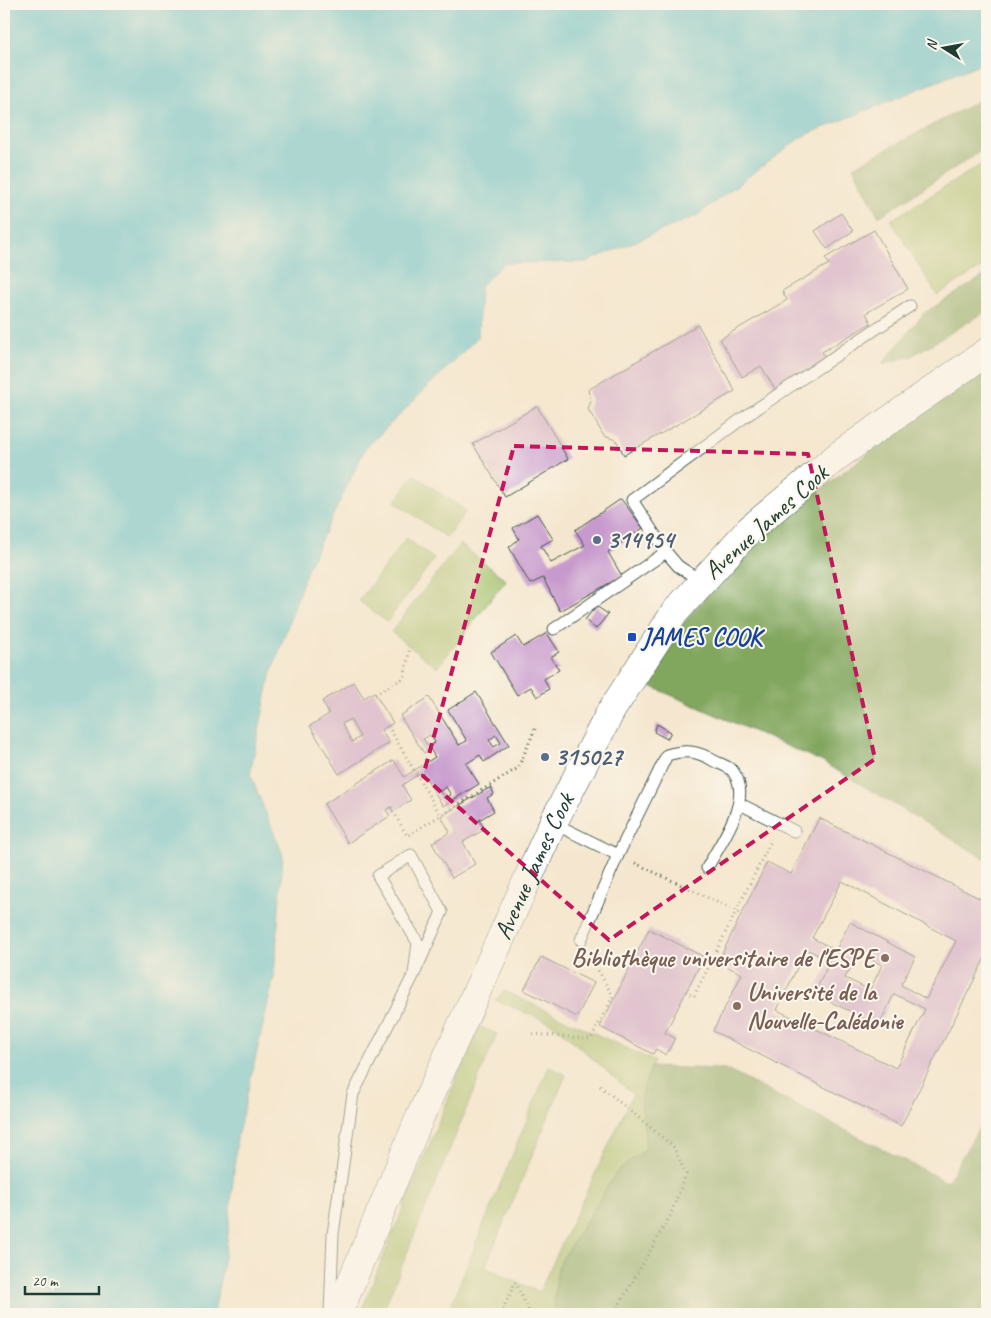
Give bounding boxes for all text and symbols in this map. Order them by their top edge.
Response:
north arrow [918,22,968,72]
text: N [923,37,941,51]
street label: Avenue James Cook [697,456,837,587]
place label: 314954 [607,524,677,556]
marker: 314954 [591,534,603,546]
place label: JAMES COOK [640,621,766,653]
marker: JAMES COOK [626,631,638,643]
place label: 315027 [555,741,625,773]
marker: 315027 [539,751,551,763]
street label: Avenue James Cook [487,786,583,944]
place label: Bibliothèque universitaire de l'ESPE [571,942,879,974]
marker: Bibliothèque universitaire de l'ESPE [879,952,891,964]
place label: Université de la Nouvelle-Calédonie [747,976,904,1037]
marker: Université de la Nouvelle-Calédonie [731,1000,743,1012]
scale bar [25,1263,99,1295]
text: 20 m [32,1272,59,1291]

